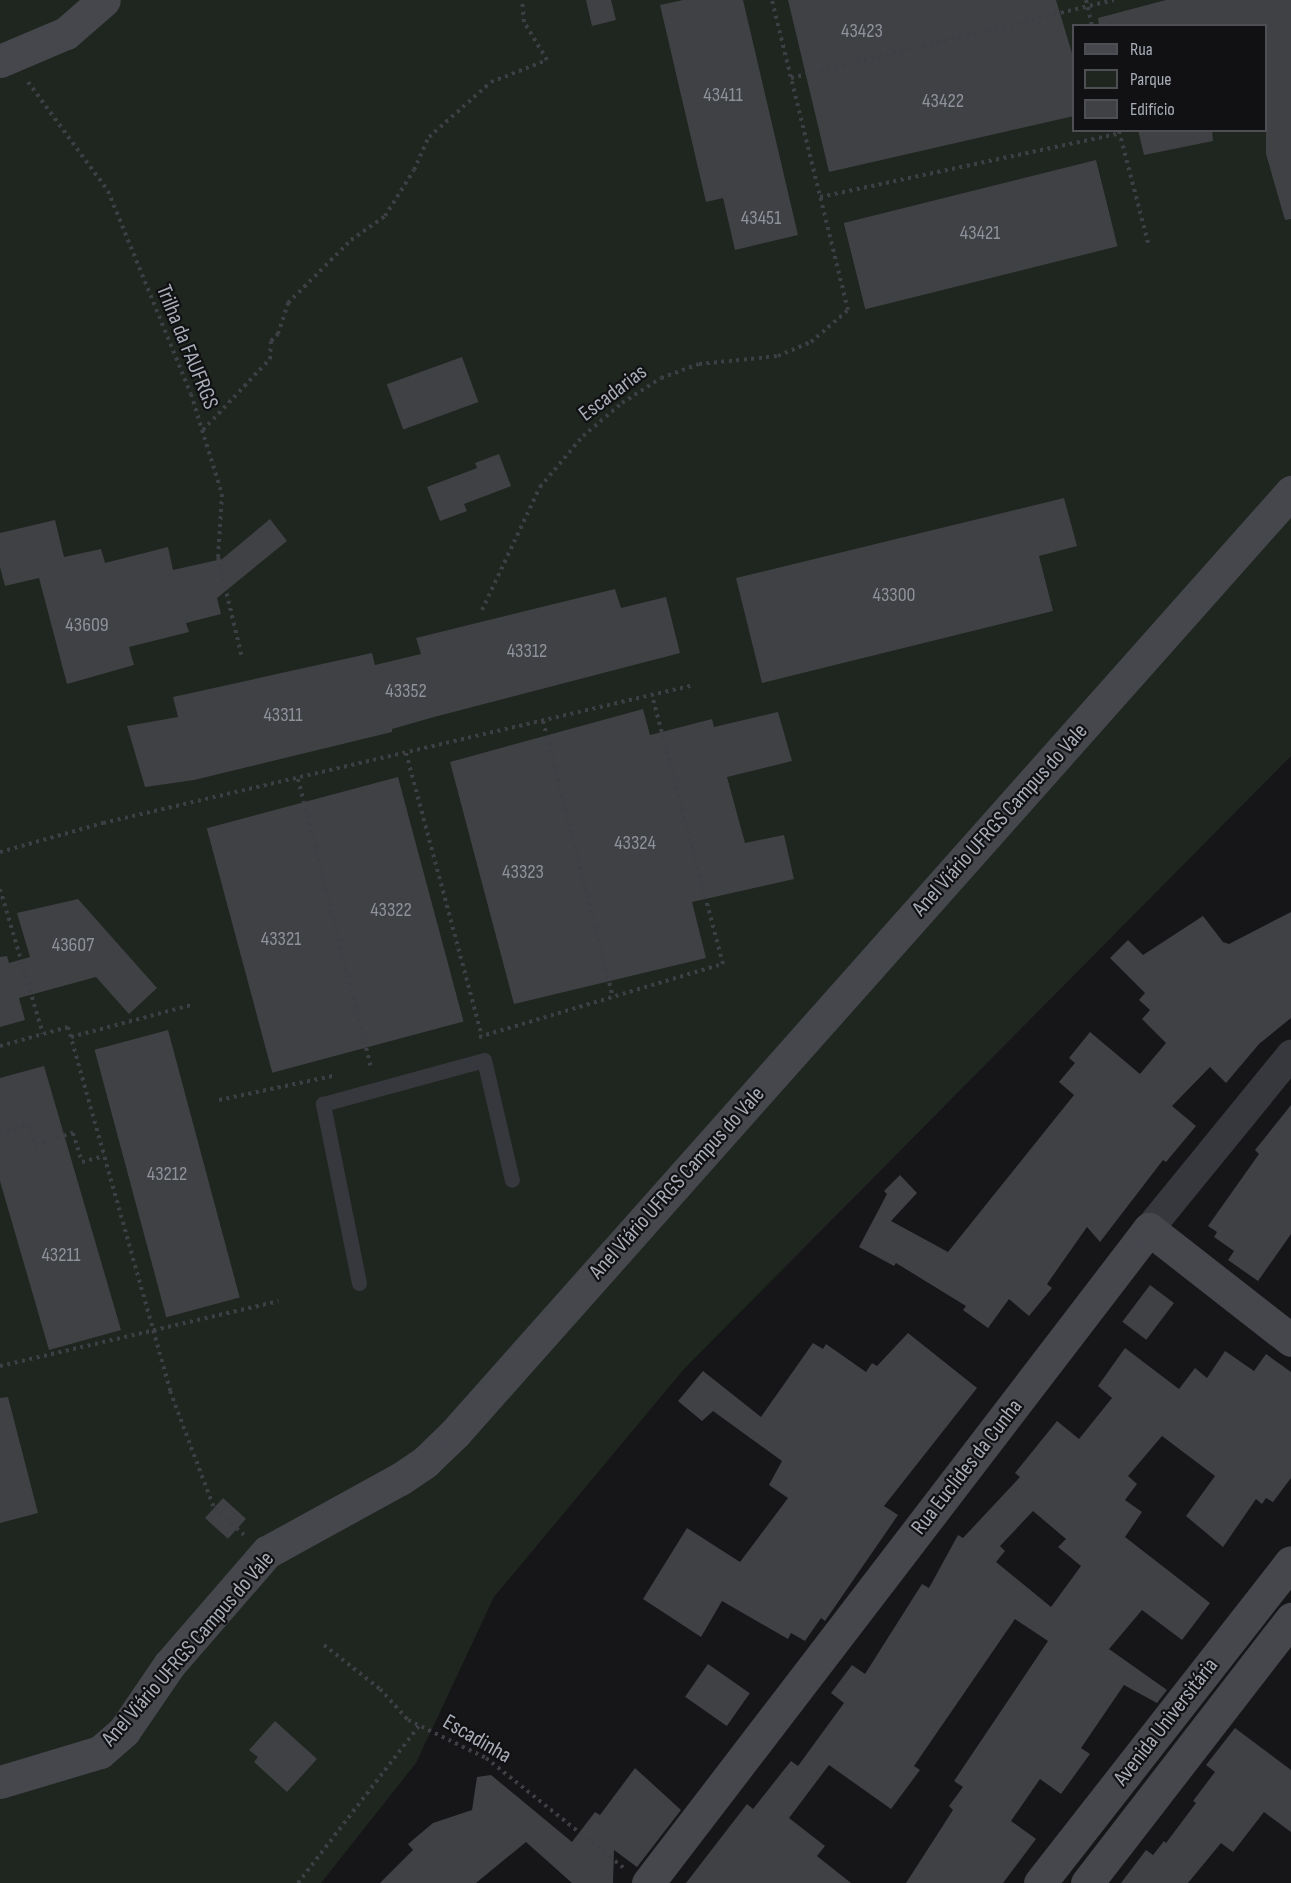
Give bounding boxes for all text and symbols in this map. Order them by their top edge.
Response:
house number: 43423 [841,19,883,43]
legend [1072,24,1267,132]
text: Rua [1130,39,1153,60]
text: Parque [1130,69,1171,90]
house number: 43411 [703,83,743,107]
house number: 43422 [922,89,964,113]
text: Edifício [1130,99,1175,120]
house number: 43451 [741,206,781,230]
house number: 43421 [960,221,1000,245]
street label: Trilha da FAUFRGS [150,281,224,413]
street label: Escadarias [574,359,652,427]
house number: 43300 [872,583,916,607]
house number: 43609 [65,613,109,637]
house number: 43312 [507,639,547,663]
house number: 43352 [385,679,427,703]
house number: 43311 [263,703,303,727]
street label: Anel Viário UFRGS Campus do Vale [907,718,1093,922]
house number: 43324 [614,831,656,855]
house number: 43323 [502,860,544,884]
house number: 43322 [370,898,412,922]
house number: 43321 [261,927,301,951]
house number: 43607 [52,933,94,957]
street label: Anel Viário UFRGS Campus do Vale [584,1081,770,1285]
house number: 43212 [147,1162,187,1186]
house number: 43211 [41,1243,81,1267]
street label: Rua Euclides da Cunha [906,1394,1028,1540]
street label: Anel Viário UFRGS Campus do Vale [96,1546,280,1752]
street label: Avenida Universitária [1108,1653,1224,1791]
street label: Escadinha [438,1709,516,1769]

